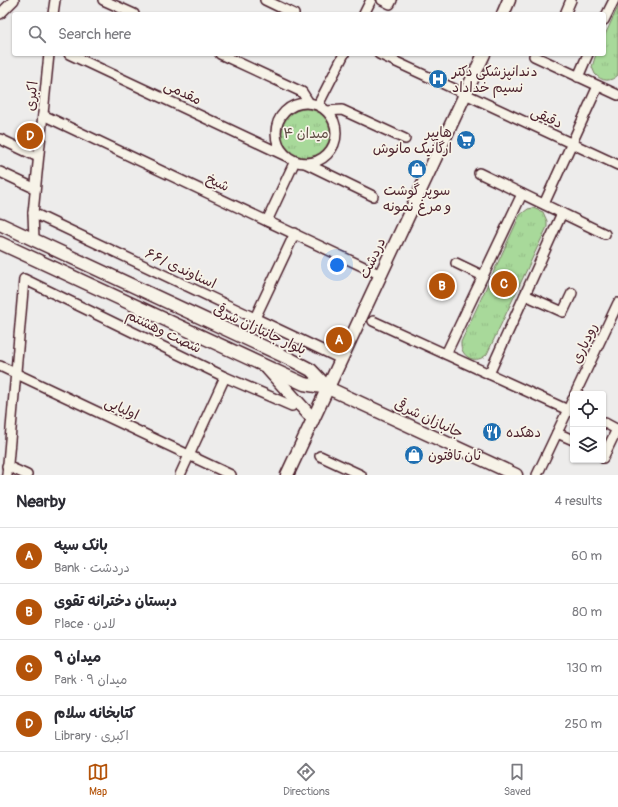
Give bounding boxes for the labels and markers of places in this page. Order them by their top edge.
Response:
place label: دندانپزشکی دکتر نسیم خداداد [451,63,537,98]
hospital icon: دندانپزشکی دکتر نسیم خداداد [427,68,449,90]
pin: D [17,121,43,151]
place label: هایپر ارگانیک مانوش [373,124,452,157]
supermarket icon: هایپر ارگانیک مانوش [455,129,477,151]
shop icon: سوپر گوشت و مرغ نمونه [406,158,428,180]
place label: سوپر گوشت و مرغ نمونه [383,182,451,216]
pin: C [491,269,517,299]
pin: B [429,271,455,301]
pin: A [326,325,352,355]
restaurant icon: دهکده [481,421,503,443]
place label: دهکده [506,424,541,441]
shop icon: نان تافتون [403,444,425,466]
place label: نان تافتون [428,447,481,464]

